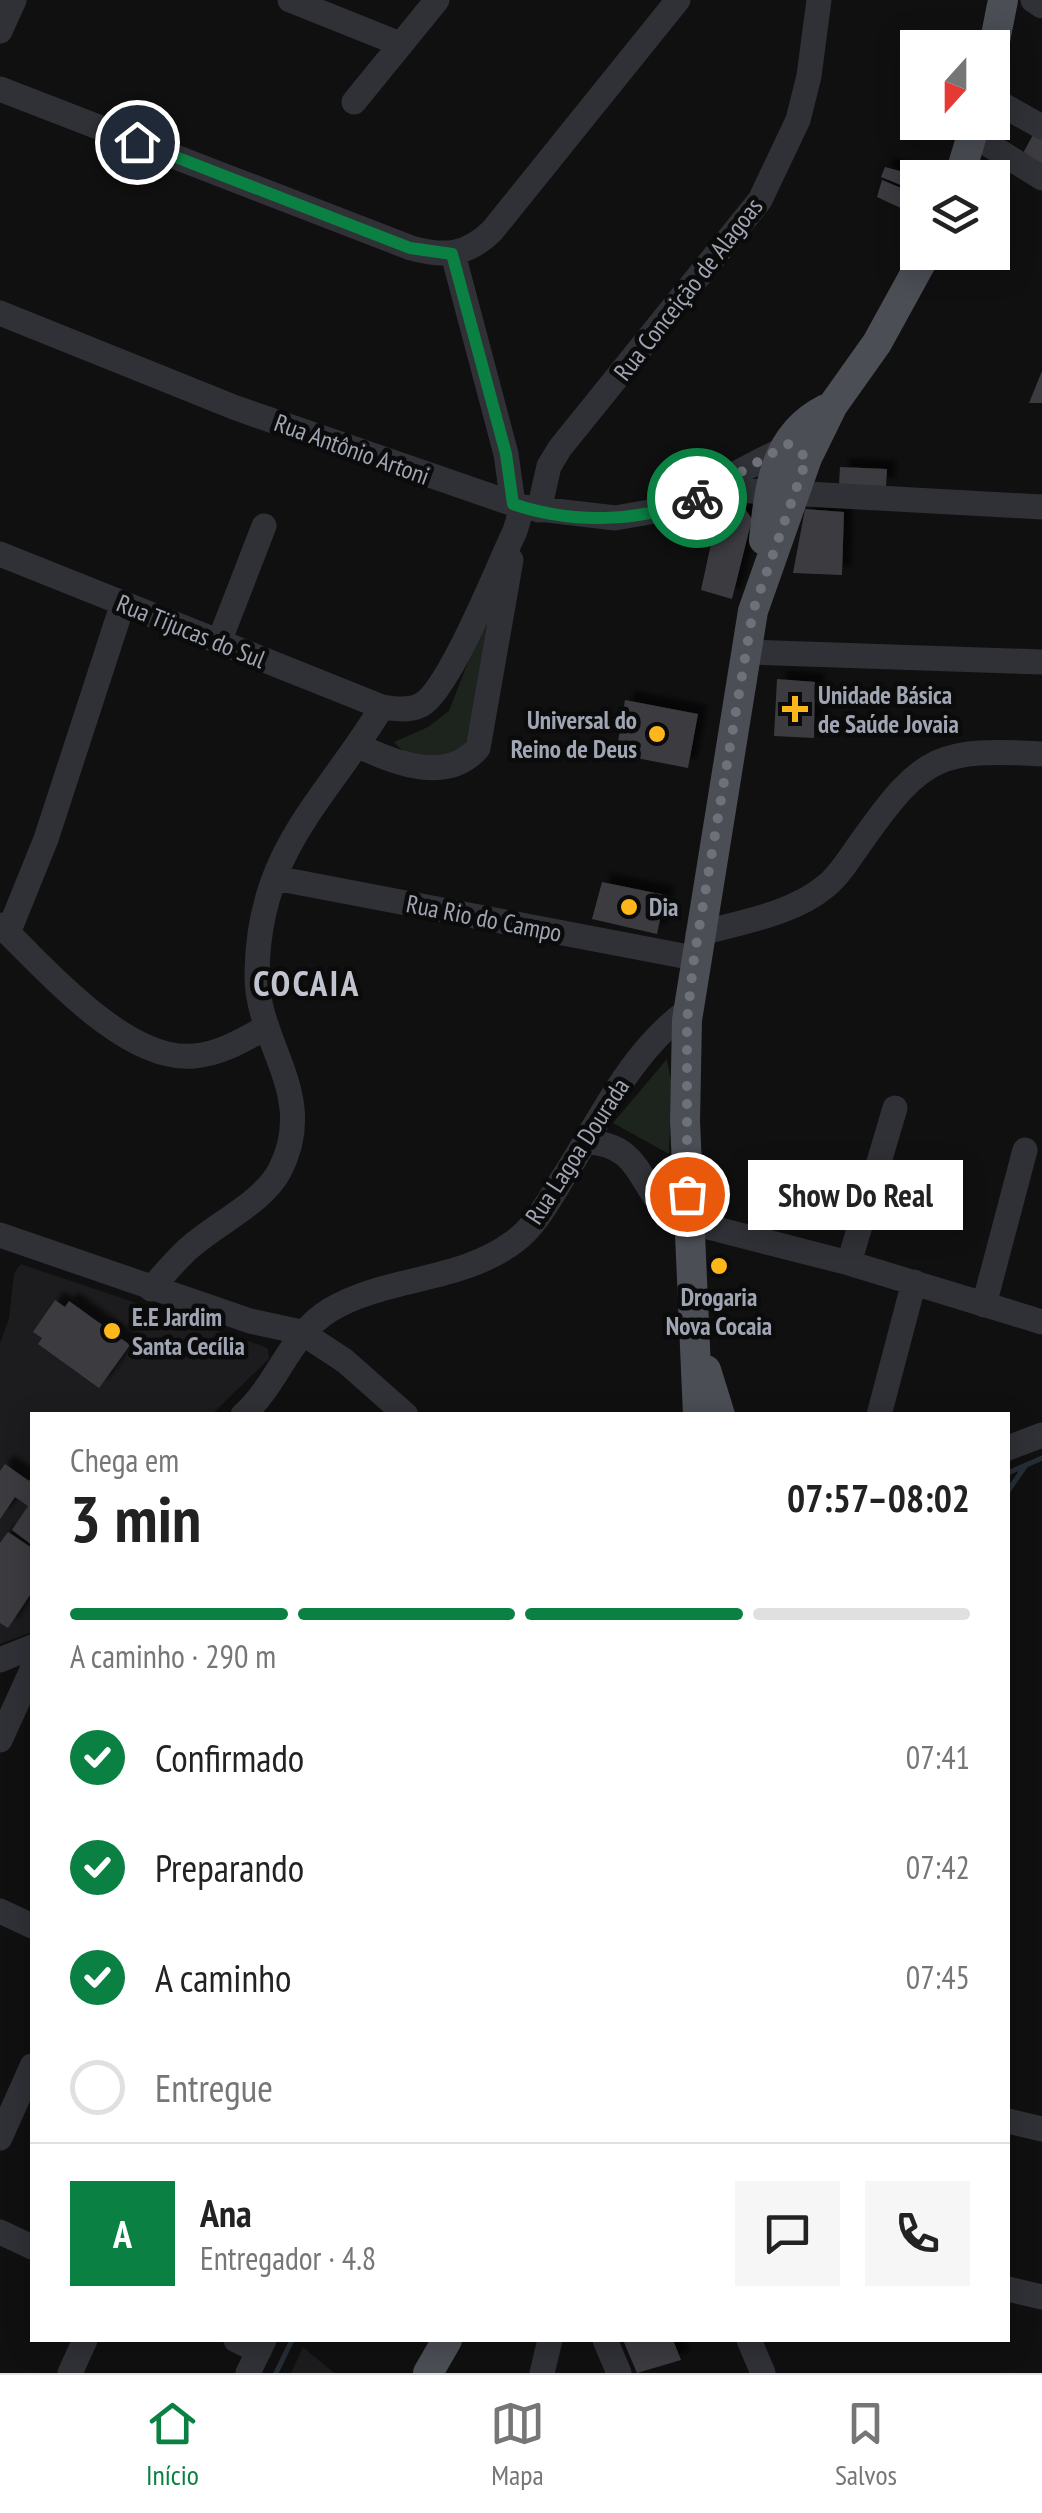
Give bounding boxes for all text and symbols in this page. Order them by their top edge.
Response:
north arrow [900,30,1010,140]
map controls [900,30,1010,270]
pin [95,100,180,185]
icon: home [110,115,165,170]
button: layers [900,160,1010,270]
street label: Rua Conceição de Alagoas [607,191,769,387]
street label: Rua Antônio Artoni [270,406,434,492]
courier [647,448,747,548]
icon: bike [670,471,725,526]
street label: Rua Tijucas do Sul [112,587,270,675]
place label: Unidade Básica de Saúde Jovaia [818,679,959,740]
marker: Unidade Básica de Saúde Jovaia [782,696,808,722]
place label: Universal do Reino de Deus [511,704,637,765]
marker: Universal do Reino de Deus [646,723,668,745]
street label: Rua Rio do Campo [404,887,564,949]
place label: Dia [649,891,678,923]
marker: Dia [618,896,640,918]
district label: COCAIA [253,960,361,1006]
street label: Rua Lagoa Dourada [518,1072,636,1230]
pin [645,1152,730,1237]
callout: Show Do Real [747,1159,962,1229]
icon: bag [660,1167,715,1222]
text: Show Do Real [778,1174,933,1216]
marker: Drogaria Nova Cocaia [708,1255,730,1277]
place label: Drogaria Nova Cocaia [666,1281,772,1342]
place label: E.E Jardim Santa Cecília [132,1301,245,1362]
marker: E.E Jardim Santa Cecília [101,1320,123,1342]
text: Chega em [70,1439,179,1481]
text: 07:57–08:02 [787,1473,970,1522]
text: 3 min [70,1476,201,1560]
text: A caminho · 290 m [70,1635,276,1677]
icon: check [70,1730,125,1785]
text: Confirmado [155,1733,304,1782]
text: 07:41 [906,1736,970,1778]
icon: check [70,1840,125,1895]
text: Preparando [155,1843,304,1892]
text: 07:42 [906,1846,970,1888]
icon: check [70,1950,125,2005]
text: A caminho [155,1953,291,2002]
text: 07:45 [906,1956,970,1998]
text: Entregue [155,2063,273,2112]
button: chat [735,2181,840,2286]
button: phone [865,2181,970,2286]
text: Ana [200,2188,252,2237]
text: A [113,2209,132,2258]
text: Entregador · 4.8 [200,2237,376,2279]
tab: Início [145,2396,200,2493]
tab: Mapa [490,2396,545,2493]
tab: Salvos [835,2396,897,2493]

